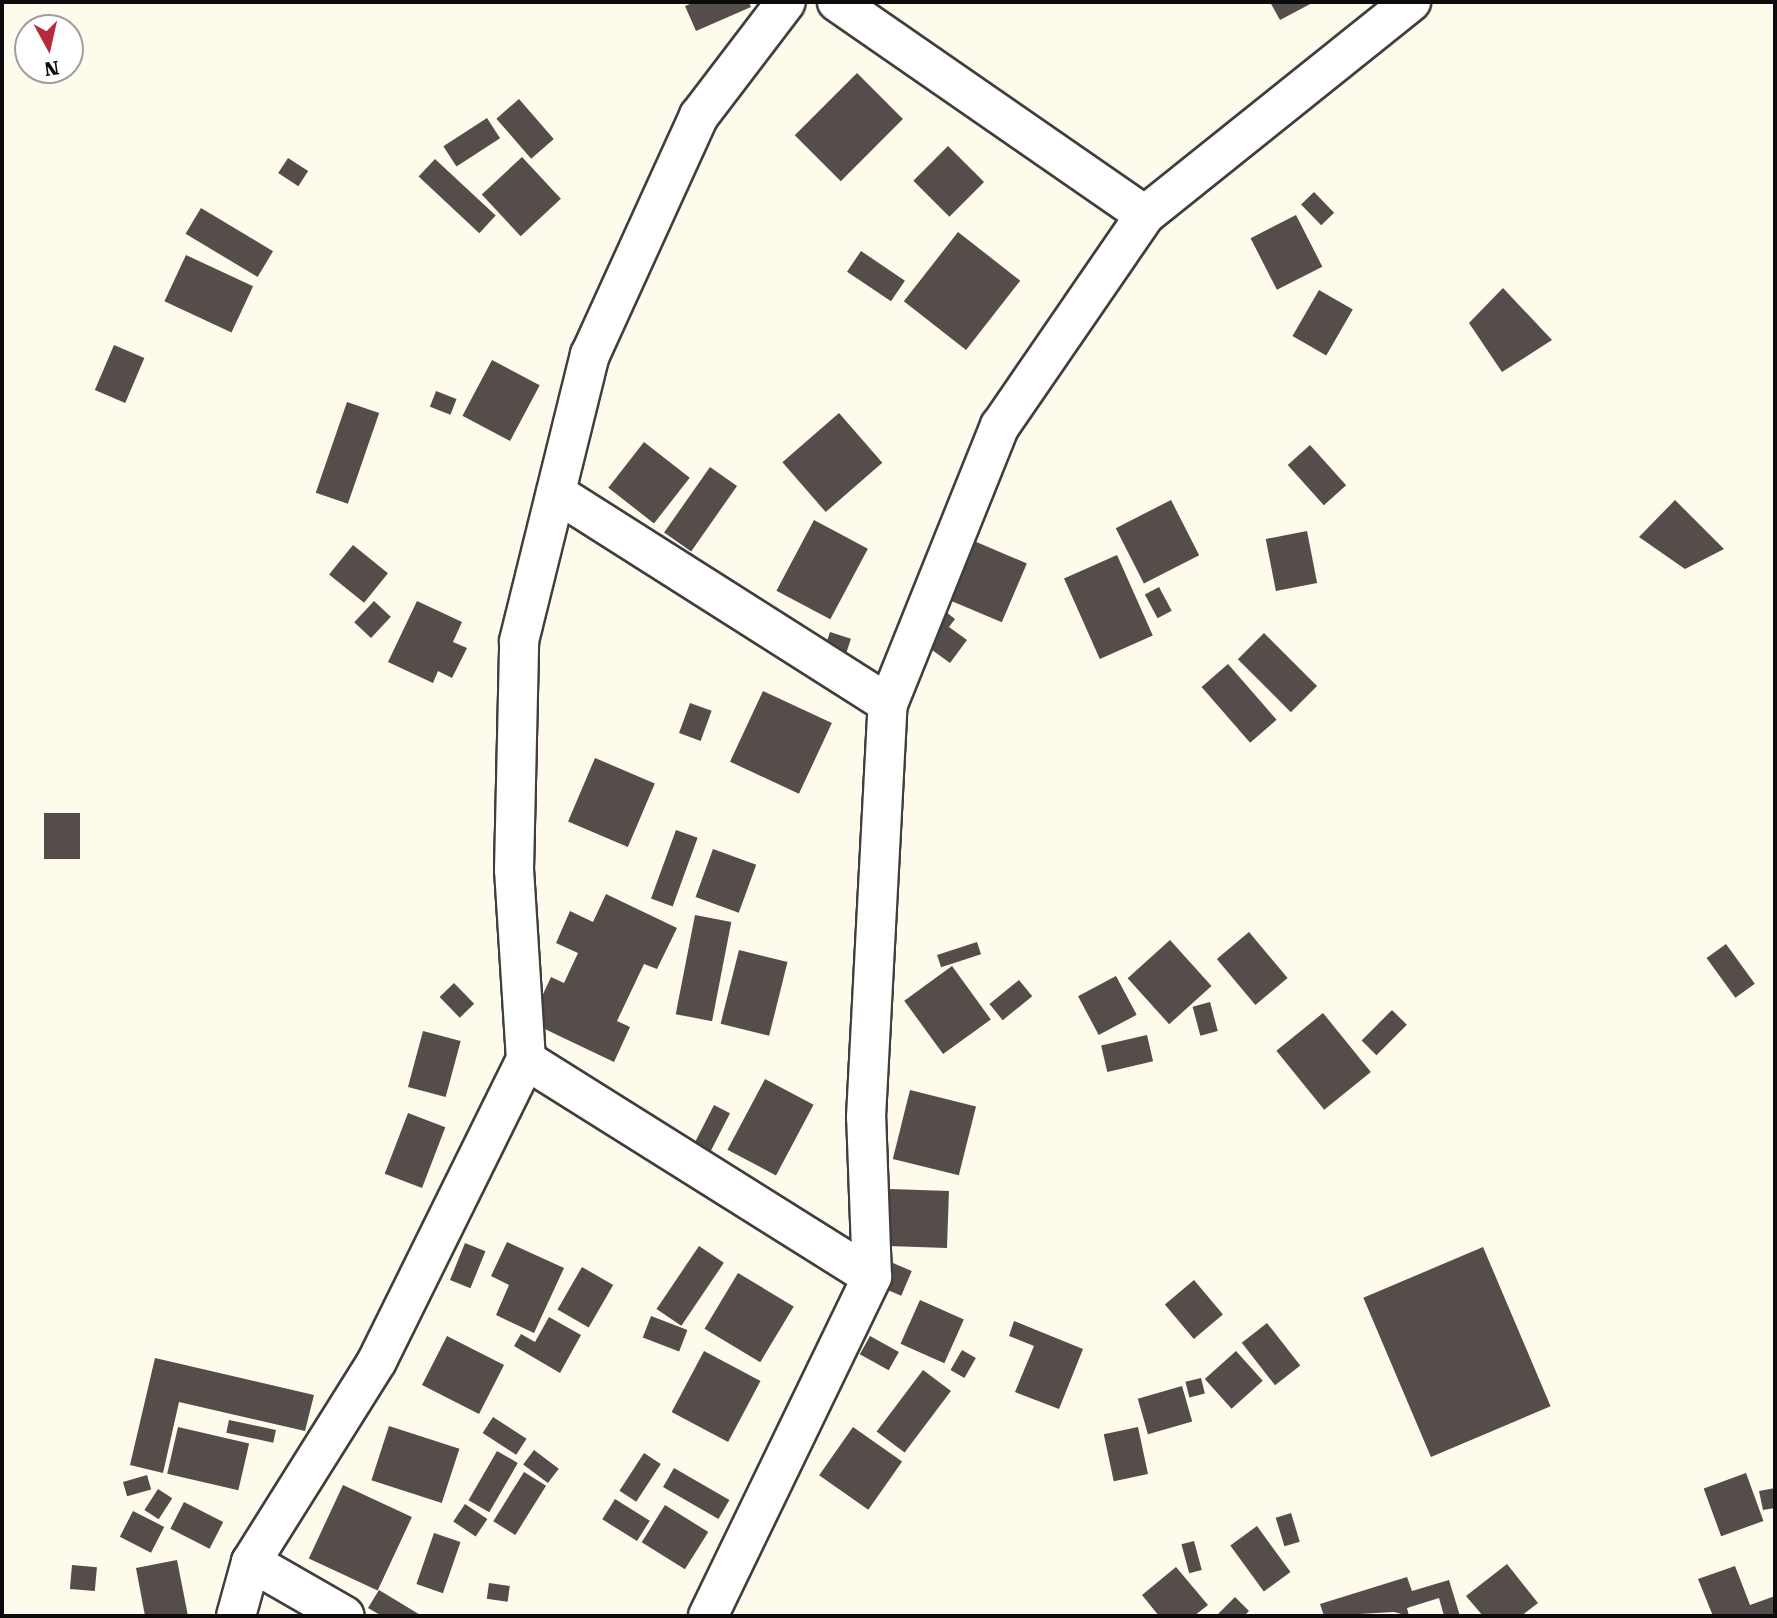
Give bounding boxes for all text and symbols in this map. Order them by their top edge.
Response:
north arrow [14,14,84,84]
text: N [43,56,61,81]

